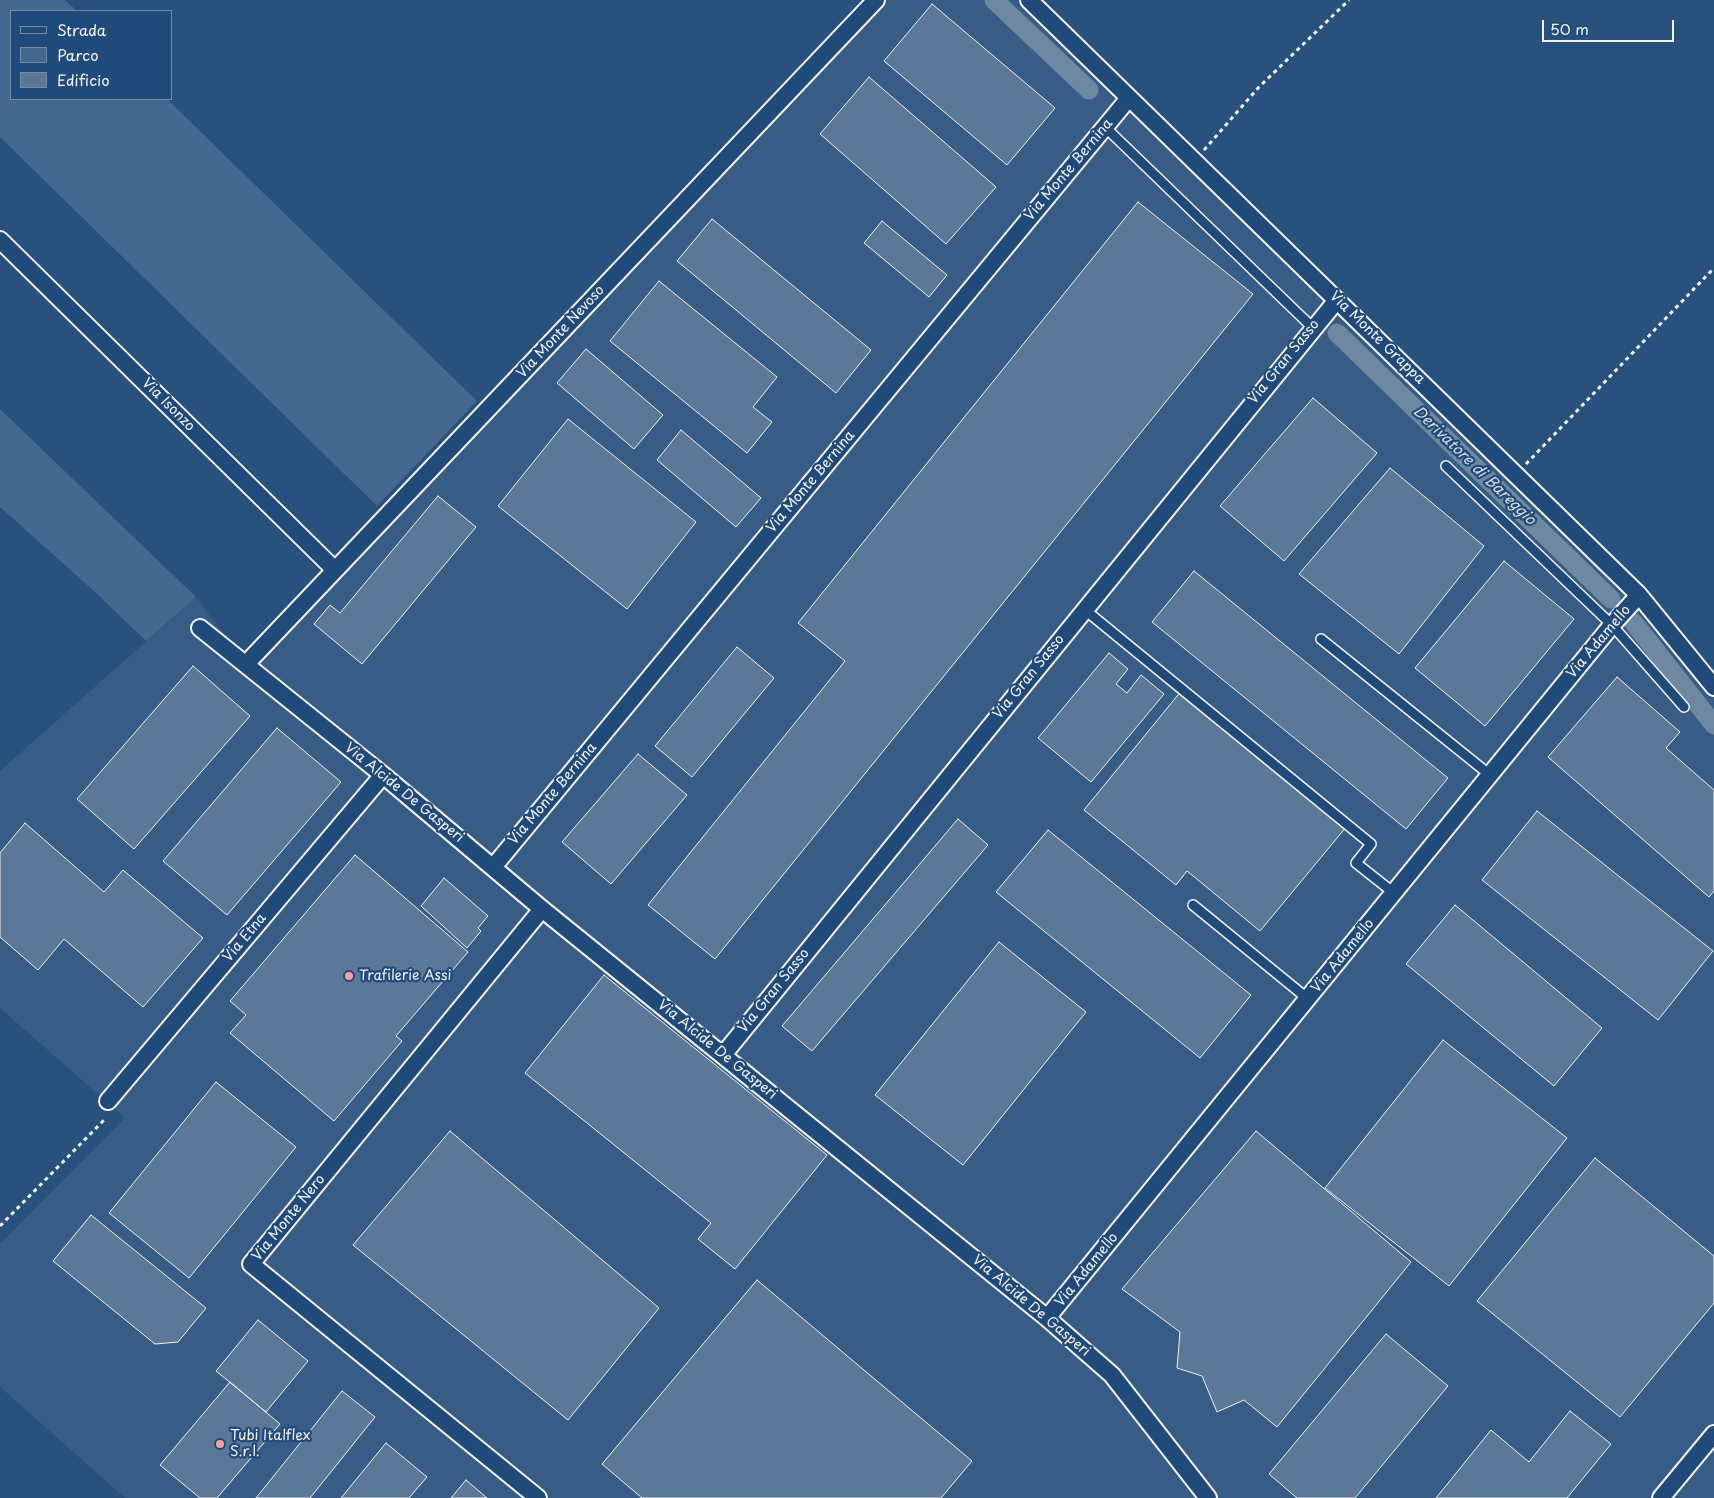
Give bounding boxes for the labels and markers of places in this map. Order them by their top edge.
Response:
place label: Trafilerie Assi [359,968,451,984]
marker: Trafilerie Assi [343,970,355,982]
place label: Tubi Italflex S.r.l. [230,1428,310,1460]
marker: Tubi Italflex S.r.l. [214,1438,226,1450]

